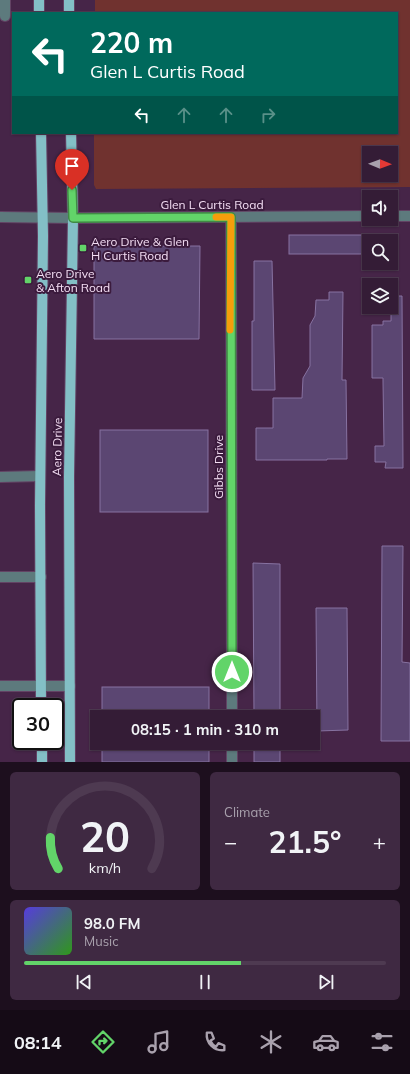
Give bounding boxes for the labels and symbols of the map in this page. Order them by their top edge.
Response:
north arrow [362,146,398,182]
pin [55,149,89,190]
street label: Glen L Curtis Road [160,197,264,212]
place label: Aero Drive & Glen H Curtis Road [91,234,189,263]
marker: Aero Drive & Glen H Curtis Road [78,243,88,253]
place label: Aero Drive & Afton Road [36,266,110,295]
marker: Aero Drive & Afton Road [23,275,33,285]
street label: Aero Drive [49,418,65,476]
street label: Gibbs Drive [211,435,226,499]
position arrow [211,651,253,693]
speed limit sign: 30 [12,698,64,750]

